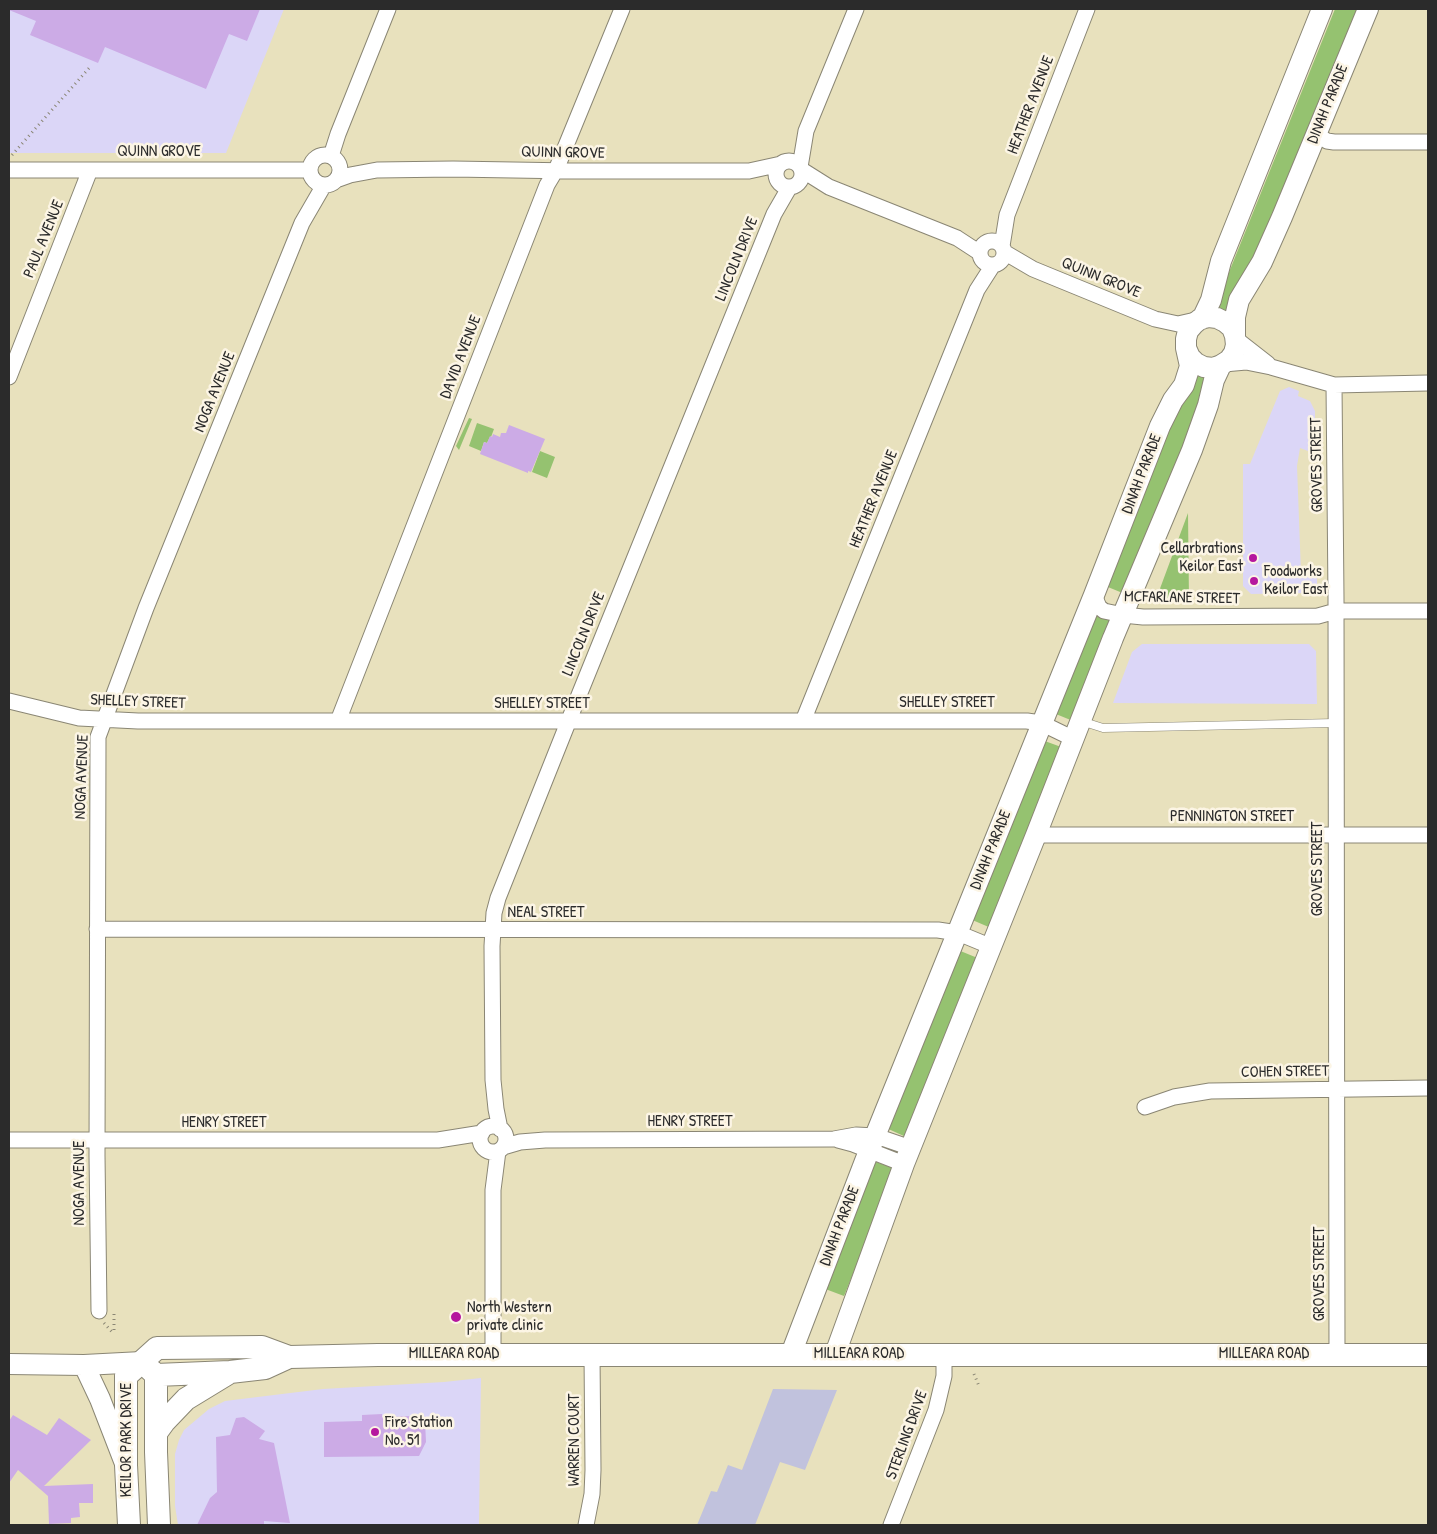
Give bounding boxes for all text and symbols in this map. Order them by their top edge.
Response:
street label: HEATHER AVENUE [1003,53,1059,157]
street label: DINAH PARADE [1303,61,1353,147]
street label: QUINN GROVE [117,142,201,162]
street label: QUINN GROVE [521,143,605,163]
street label: PAUL AVENUE [20,197,68,281]
street label: LINCOLN DRIVE [711,214,763,304]
street label: QUINN GROVE [1059,253,1143,303]
street label: DAVID AVENUE [436,313,486,401]
street label: NOGA AVENUE [190,349,240,435]
street label: GROVES STREET [1307,418,1327,512]
street label: DINAH PARADE [1118,431,1166,517]
street label: HEATHER AVENUE [846,447,902,551]
place label: Cellarbrations Keilor East [1161,539,1243,577]
marker: Cellarbrations Keilor East [1247,552,1259,564]
place label: Foodworks Keilor East [1264,562,1328,600]
marker: Foodworks Keilor East [1248,575,1260,587]
street label: MCFARLANE STREET [1124,587,1240,609]
street label: LINCOLN DRIVE [558,589,610,679]
street label: SHELLEY STREET [90,691,186,713]
street label: SHELLEY STREET [899,693,995,713]
street label: SHELLEY STREET [494,694,590,714]
street label: NOGA AVENUE [71,734,93,820]
street label: DINAH PARADE [966,807,1016,893]
street label: PENNINGTON STREET [1170,807,1294,827]
street label: GROVES STREET [1308,822,1328,916]
street label: NEAL STREET [508,903,584,923]
street label: COHEN STREET [1241,1062,1329,1082]
street label: HENRY STREET [648,1112,732,1132]
street label: HENRY STREET [182,1113,266,1133]
street label: NOGA AVENUE [70,1141,90,1225]
street label: DINAH PARADE [816,1183,864,1269]
street label: GROVES STREET [1310,1227,1330,1321]
place label: North Western private clinic [467,1298,552,1336]
marker: North Western private clinic [449,1310,463,1324]
street label: MILLEARA ROAD [409,1344,499,1364]
street label: MILLEARA ROAD [814,1344,904,1364]
street label: MILLEARA ROAD [1219,1344,1309,1364]
street label: KEILOR PARK DRIVE [117,1383,137,1497]
street label: STERLING DRIVE [882,1388,932,1482]
street label: WARREN COURT [565,1394,585,1486]
place label: Fire Station No. 51 [385,1413,453,1451]
marker: Fire Station No. 51 [369,1426,381,1438]

